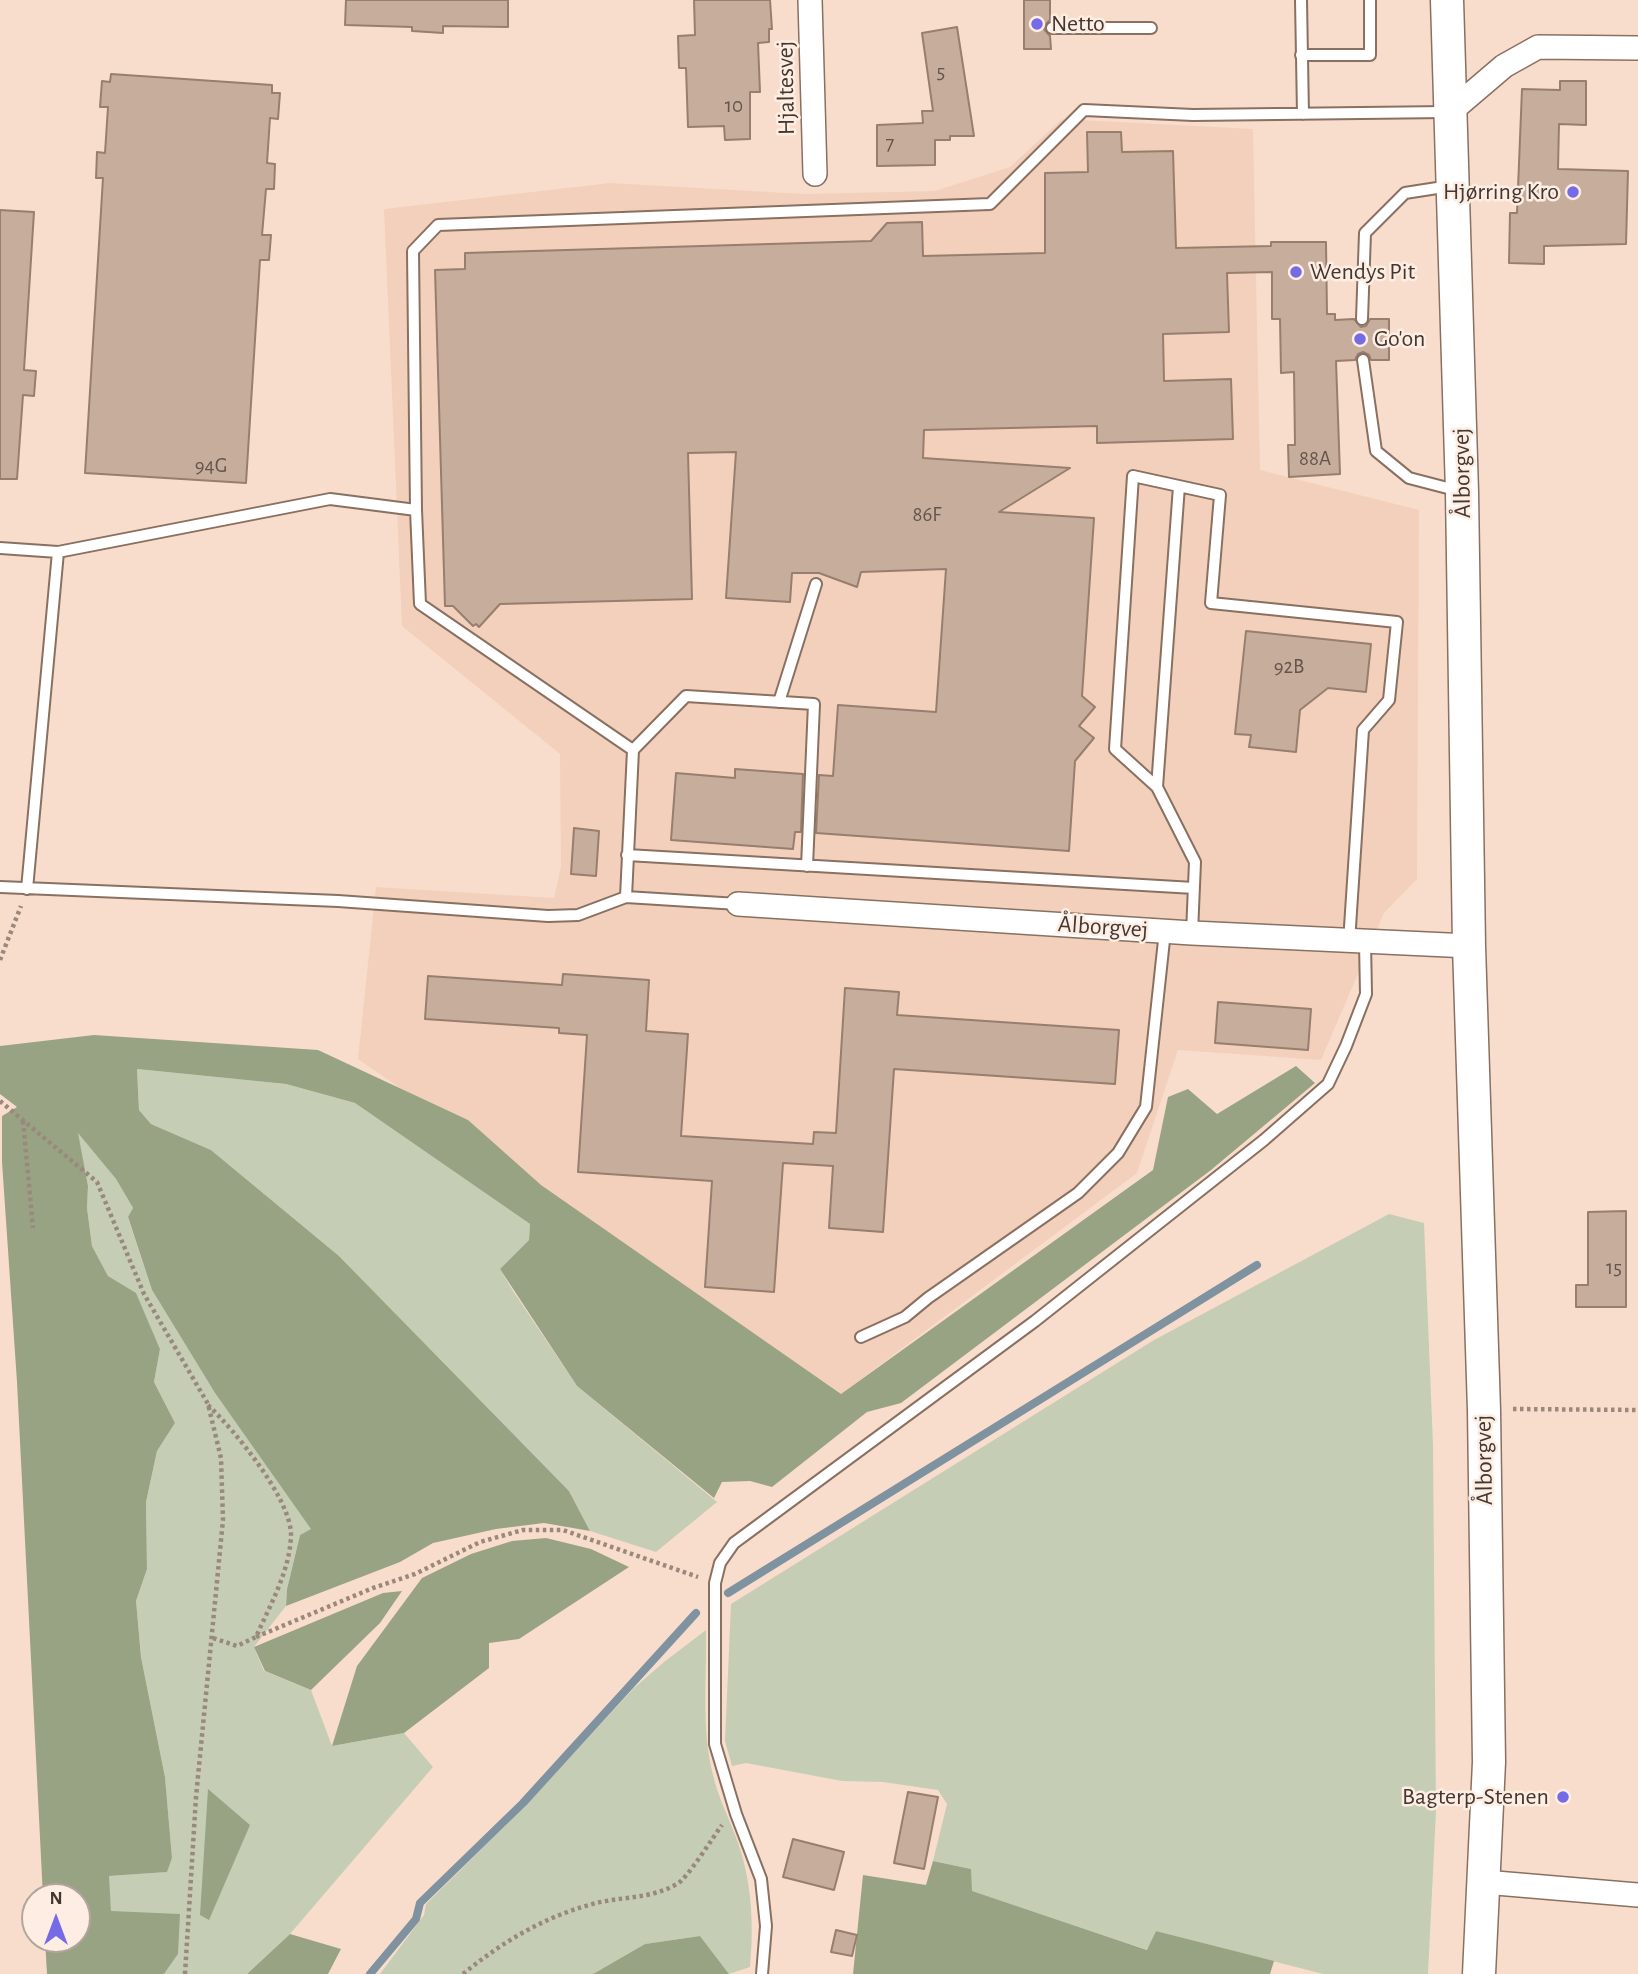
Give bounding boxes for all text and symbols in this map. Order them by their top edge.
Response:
place label: Netto [1051,10,1105,38]
marker: Netto [1029,16,1045,32]
street label: Hjaltesvej [771,41,801,135]
house number: 5 [937,59,945,85]
house number: 10 [725,93,743,119]
house number: 7 [886,131,894,157]
place label: Hjørring Kro [1443,178,1559,206]
marker: Hjørring Kro [1565,184,1581,200]
place label: Wendys Pit [1310,258,1415,286]
marker: Wendys Pit [1288,264,1304,280]
place label: Go'on [1374,325,1425,353]
marker: Go'on [1352,331,1368,347]
street label: Ålborgvej [1447,428,1477,518]
house number: 88A [1299,446,1331,472]
house number: 94G [195,453,227,479]
house number: 86F [913,502,941,528]
house number: 92B [1274,654,1304,680]
street label: Ålborgvej [1057,909,1149,945]
house number: 15 [1606,1255,1622,1281]
street label: Ålborgvej [1469,1415,1499,1505]
place label: Bagterp-Stenen [1402,1783,1549,1811]
marker: Bagterp-Stenen [1555,1789,1571,1805]
north arrow [21,1883,91,1953]
text: N [49,1889,63,1908]

